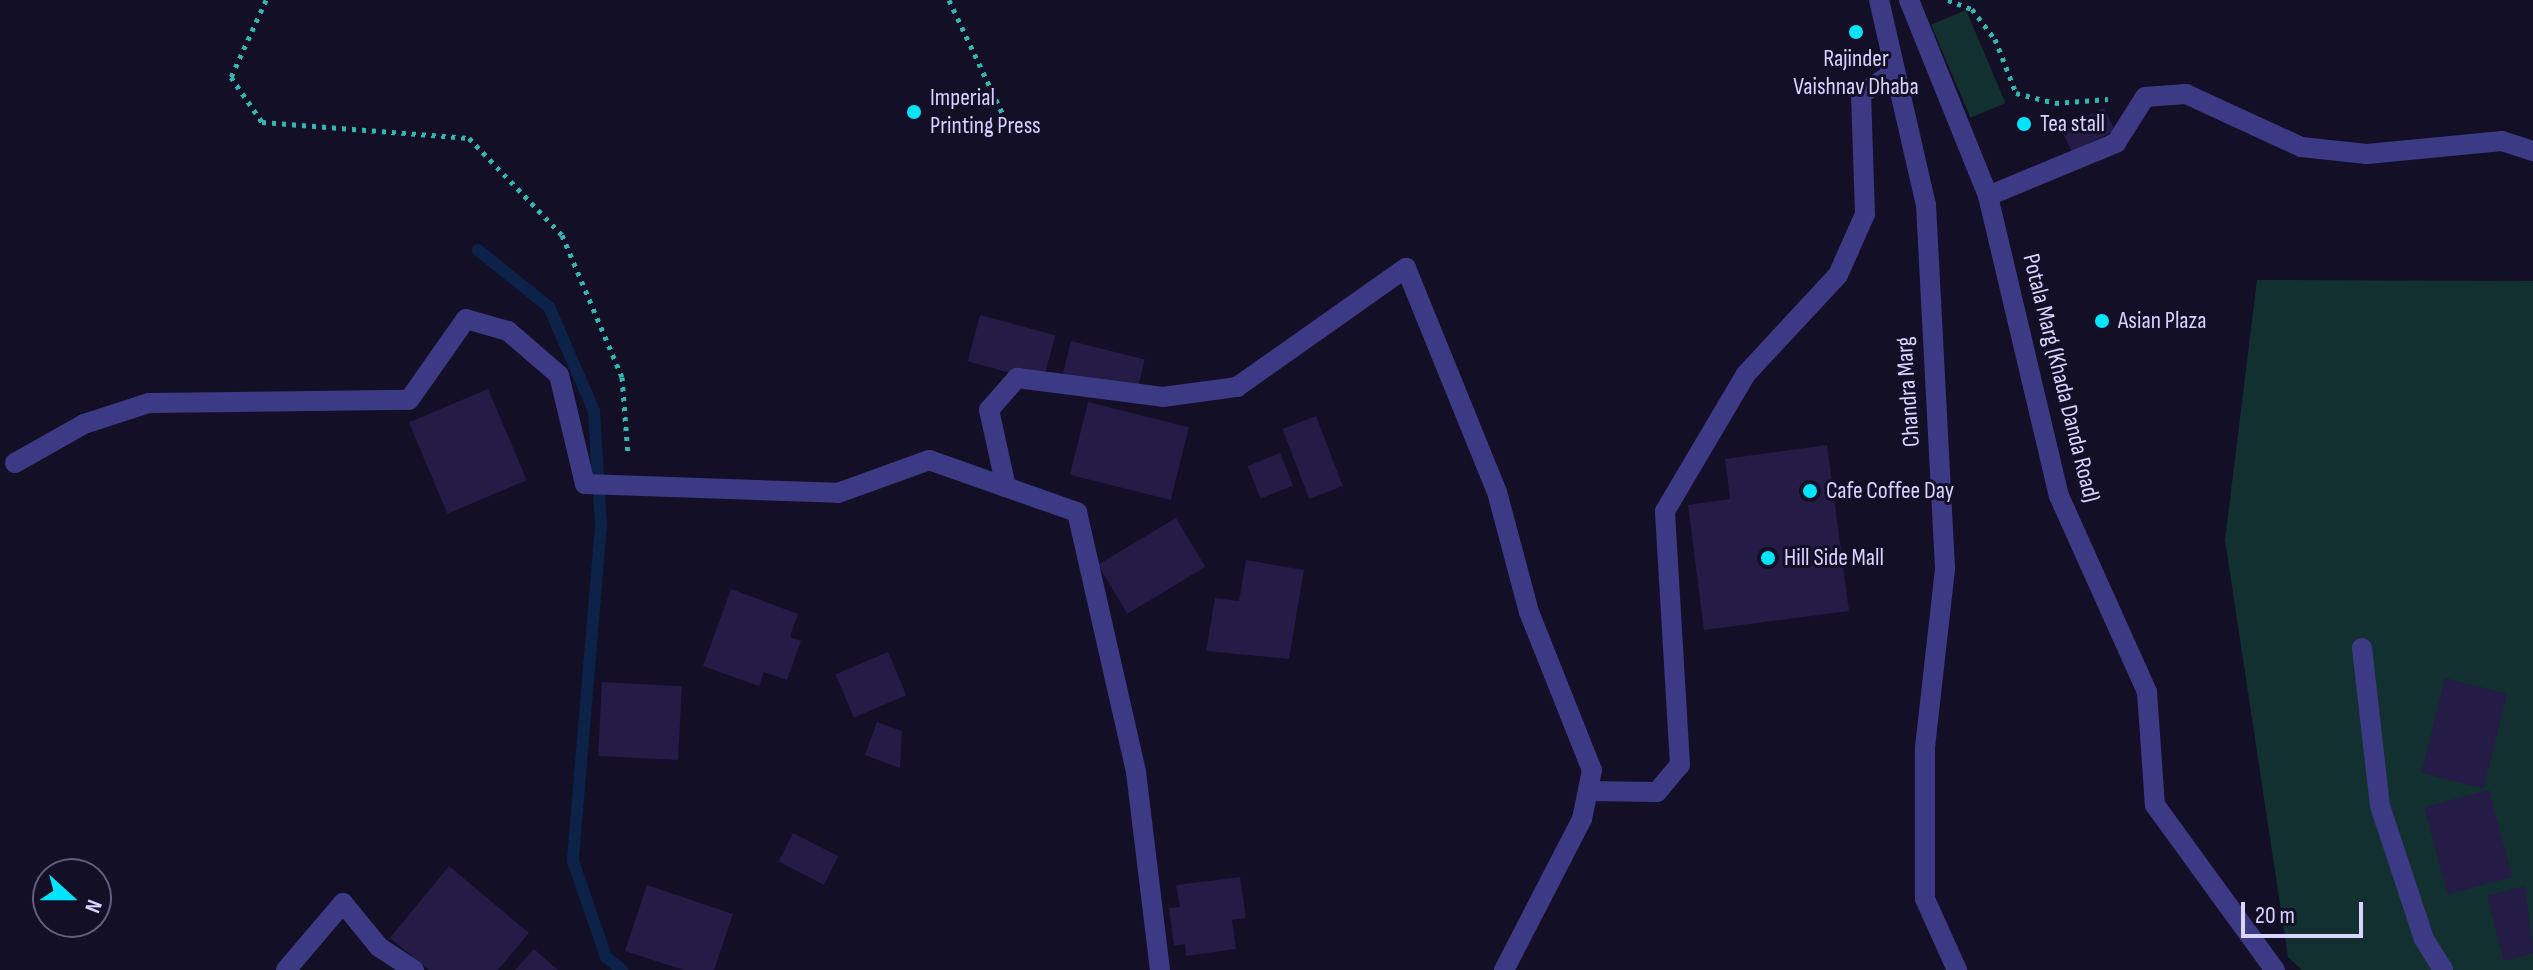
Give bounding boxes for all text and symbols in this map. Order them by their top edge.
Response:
marker: Rajinder Vaishnav Dhaba [1847,23,1865,41]
place label: Rajinder Vaishnav Dhaba [1793,45,1919,101]
place label: Imperial Printing Press [930,84,1041,140]
marker: Imperial Printing Press [905,103,923,121]
place label: Tea stall [2040,110,2105,138]
marker: Tea stall [2015,115,2033,133]
street label: Potala Marg (Khada Danda Road) [2016,251,2106,505]
place label: Asian Plaza [2118,307,2206,335]
marker: Asian Plaza [2093,312,2111,330]
street label: Chandra Marg [1890,336,1926,448]
place label: Cafe Coffee Day [1826,477,1954,505]
marker: Cafe Coffee Day [1801,482,1819,500]
place label: Hill Side Mall [1784,544,1884,572]
marker: Hill Side Mall [1759,549,1777,567]
north arrow [32,858,112,938]
scale bar [2245,886,2367,936]
text: N [78,896,108,916]
text: 20 m [2255,901,2295,930]

